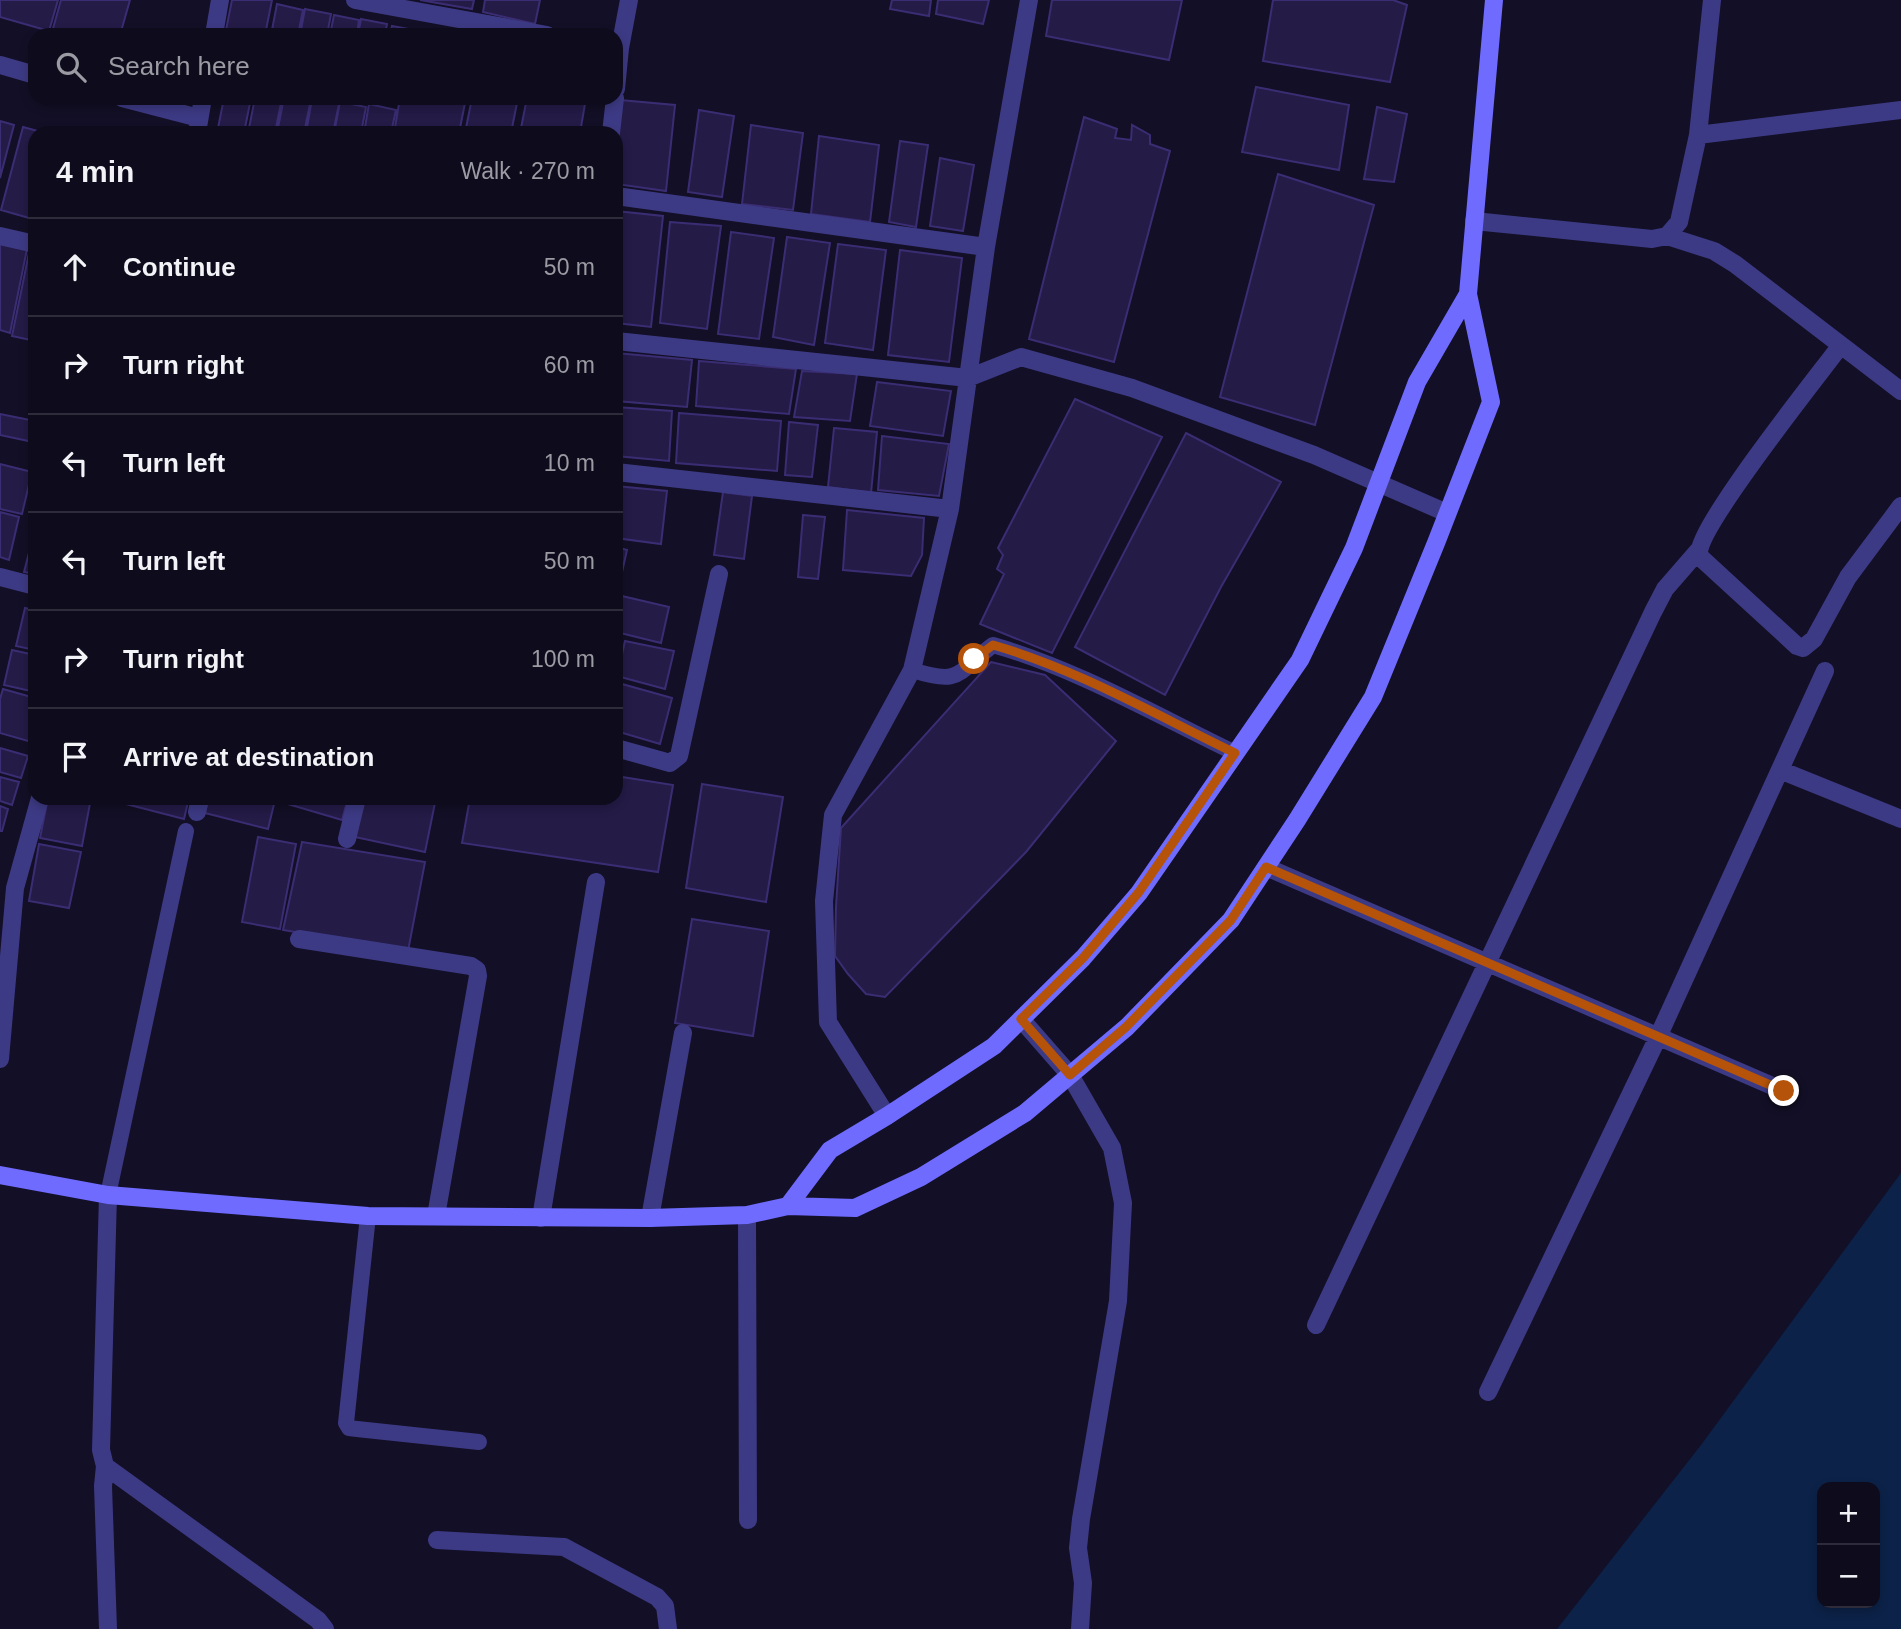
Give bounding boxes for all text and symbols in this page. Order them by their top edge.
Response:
search box [28,28,623,105]
icon: search [52,48,90,86]
text: Search here [108,51,250,81]
text: 4 min [56,155,134,188]
text: Walk · 270 m [460,158,595,184]
icon: ahead [56,248,94,286]
text: Continue [123,252,236,282]
text: 50 m [544,254,595,280]
icon: right [56,346,94,384]
text: Turn right [123,350,244,380]
text: 60 m [544,352,595,378]
icon: left [56,444,94,482]
text: Turn left [123,448,225,478]
text: 10 m [544,450,595,476]
icon: left [56,542,94,580]
text: Turn left [123,546,225,576]
text: 50 m [544,548,595,574]
icon: right [56,640,94,678]
route start [958,643,989,674]
text: Turn right [123,644,244,674]
text: 100 m [531,646,595,672]
icon: arrive [56,738,94,776]
text: Arrive at destination [123,742,374,772]
route end [1768,1075,1799,1106]
map controls [1817,1482,1880,1608]
button: + [1817,1482,1880,1545]
button: − [1817,1545,1880,1608]

